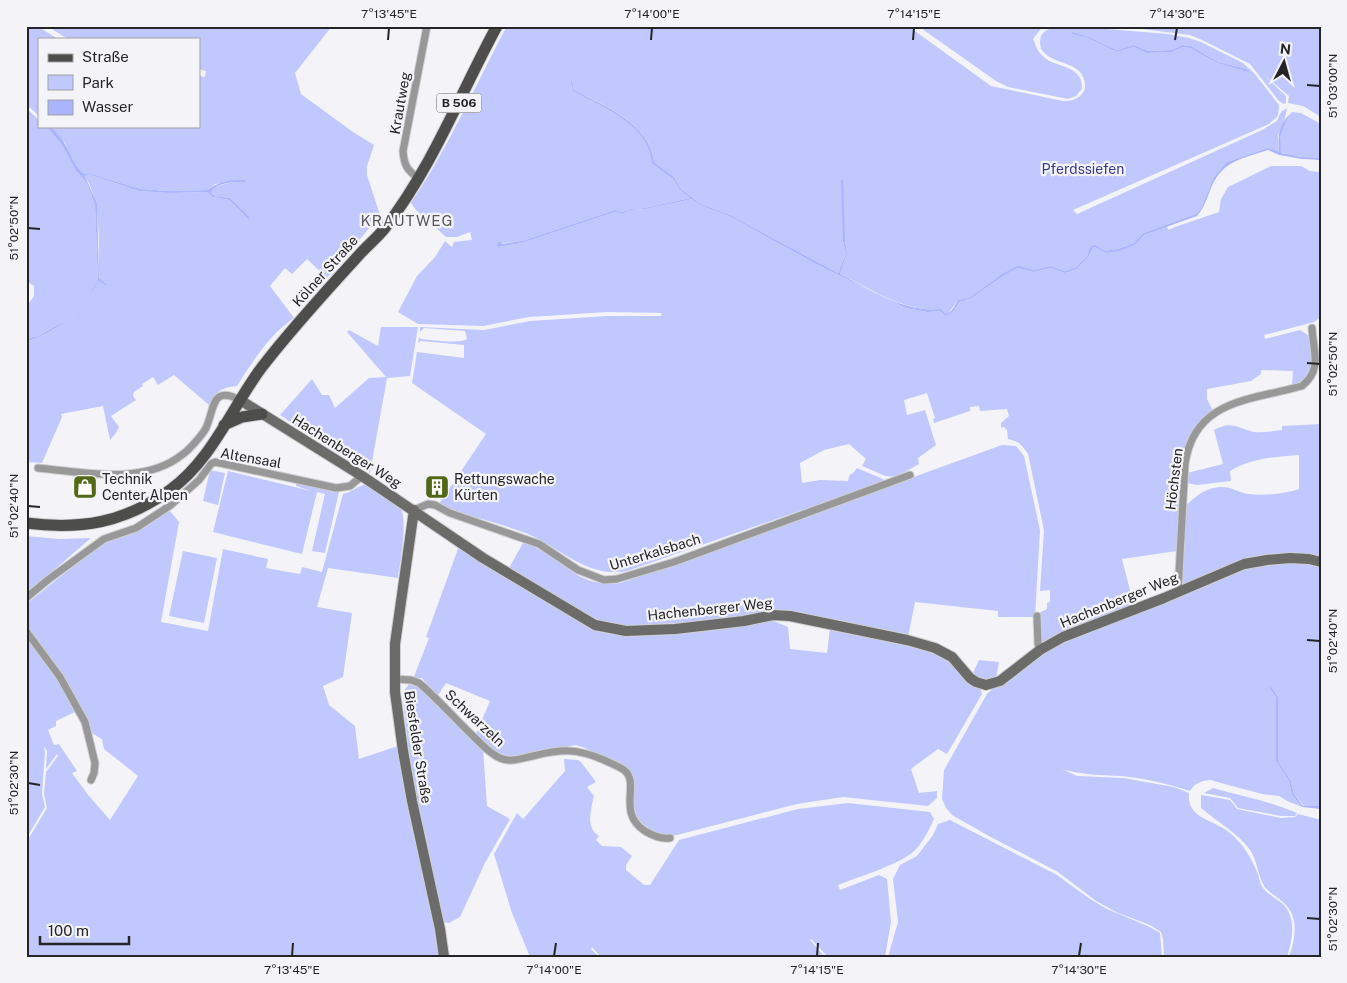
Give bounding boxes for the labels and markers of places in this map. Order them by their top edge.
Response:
place label: Technik Center Alpen [102,471,188,503]
place label: Rettungswache Kürten [454,471,555,503]
shop icon: Technik Center Alpen [72,474,98,500]
building icon: Rettungswache Kürten [424,474,450,500]

